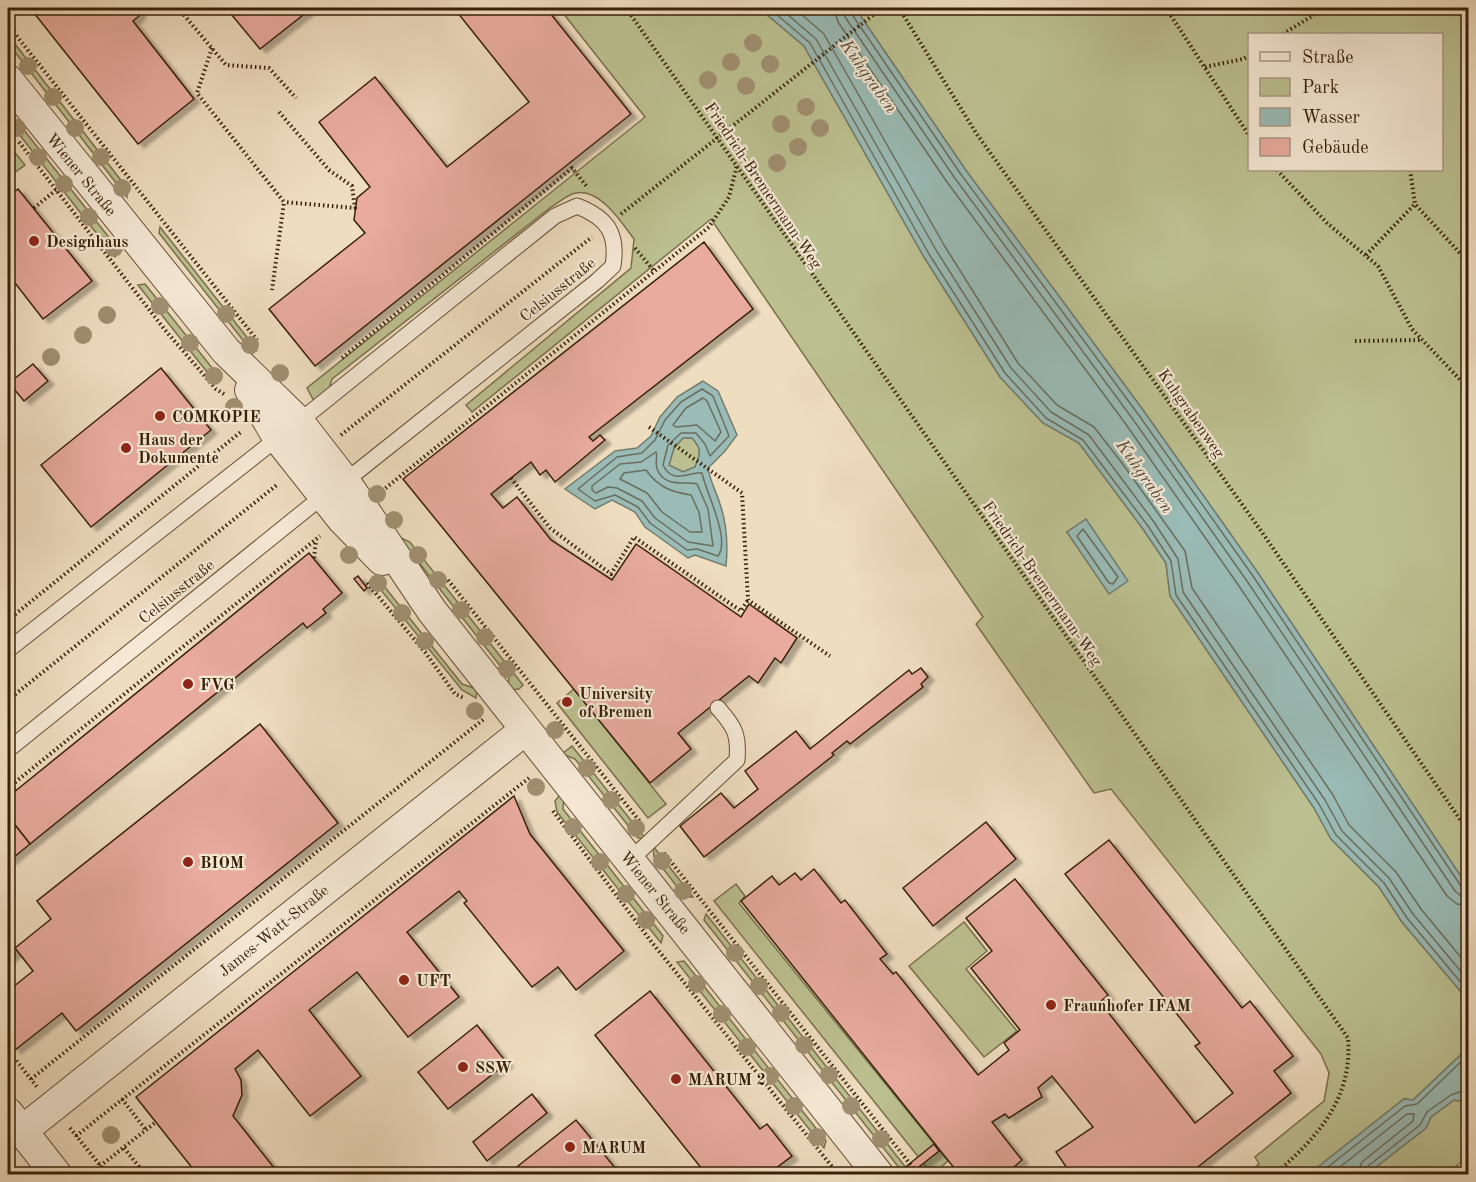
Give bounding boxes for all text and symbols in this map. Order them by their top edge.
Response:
legend [1248,33,1443,171]
water label: Kuhgraben [836,36,900,117]
text: Straße [1302,49,1353,67]
text: Park [1302,79,1339,97]
street label: Friedrich-Bremermann-Weg [701,100,824,272]
text: Wasser [1302,109,1361,127]
street label: Wiener Straße [42,131,118,219]
text: Gebäude [1302,139,1369,157]
marker: Designhaus [27,234,41,248]
place label: Designhaus [46,235,128,251]
street label: Celsiusstraße [517,255,599,326]
street label: Kuhgrabenweg [1154,367,1227,462]
marker: COMKOPIE [153,409,167,423]
place label: COMKOPIE [172,410,260,426]
place label: Haus der Dokumente [138,433,219,467]
water label: Kuhgraben [1112,436,1176,517]
marker: Haus der Dokumente [119,441,133,455]
street label: Friedrich-Bremermann-Weg [978,499,1105,670]
street label: Celsiusstraße [136,557,218,628]
marker: FVG [181,677,195,691]
place label: FVG [200,678,235,694]
place label: University of Bremen [579,687,653,721]
marker: University of Bremen [560,695,574,709]
street label: Wiener Straße [616,849,692,937]
marker: BIOM [181,855,195,869]
place label: BIOM [200,856,244,872]
street label: James-Watt-Straße [216,883,332,981]
marker: UFT [397,973,411,987]
place label: UFT [416,974,451,990]
marker: Fraunhofer IFAM [1044,998,1058,1012]
place label: Fraunhofer IFAM [1063,999,1191,1015]
marker: SSW [456,1060,470,1074]
place label: SSW [475,1061,512,1077]
marker: MARUM 2 [669,1072,683,1086]
place label: MARUM 2 [688,1073,766,1089]
marker: MARUM [563,1140,577,1154]
place label: MARUM [582,1141,646,1157]

